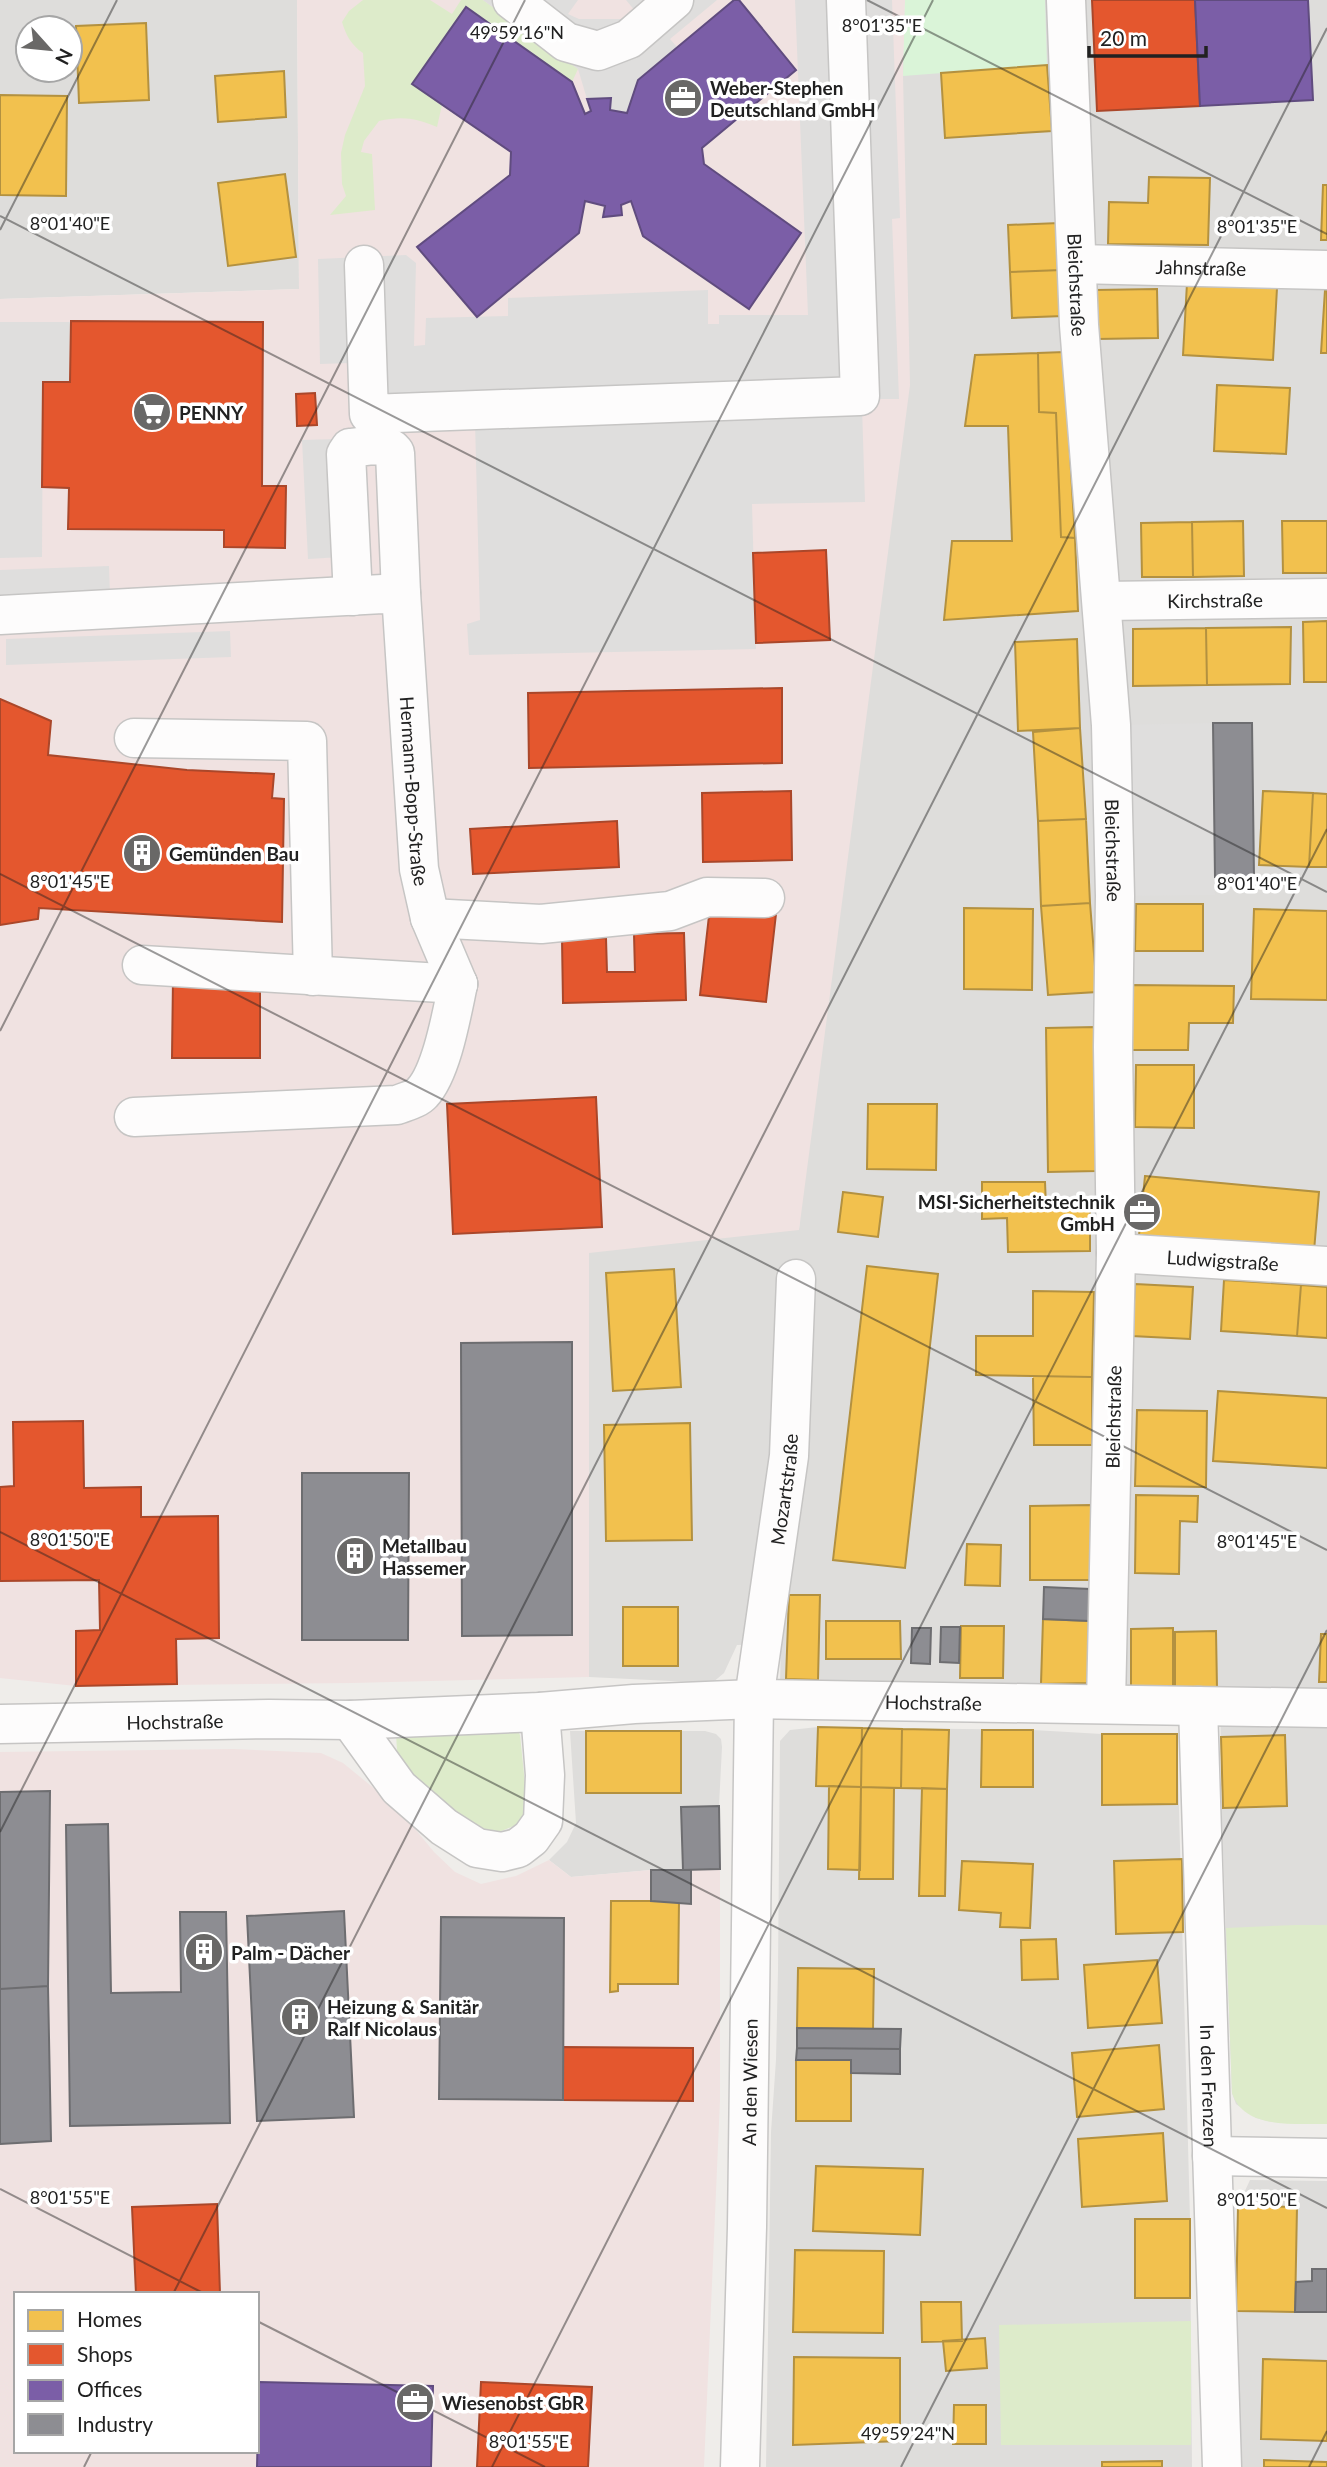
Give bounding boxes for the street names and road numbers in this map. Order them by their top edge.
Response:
street label: Bleichstraße [1064,233,1091,337]
street label: Jahnstraße [1155,254,1247,280]
street label: Kirchstraße [1167,587,1263,612]
street label: Hermann-Bopp-Straße [396,695,434,888]
street label: Bleichstraße [1101,799,1127,902]
street label: Ludwigstraße [1166,1245,1279,1275]
street label: Bleichstraße [1101,1365,1125,1469]
street label: Mozartstraße [765,1433,801,1546]
street label: Hochstraße [885,1690,982,1714]
street label: Hochstraße [126,1708,224,1733]
street label: An den Wiesen [737,2018,761,2146]
street label: In den Frenzen [1197,2024,1223,2148]

